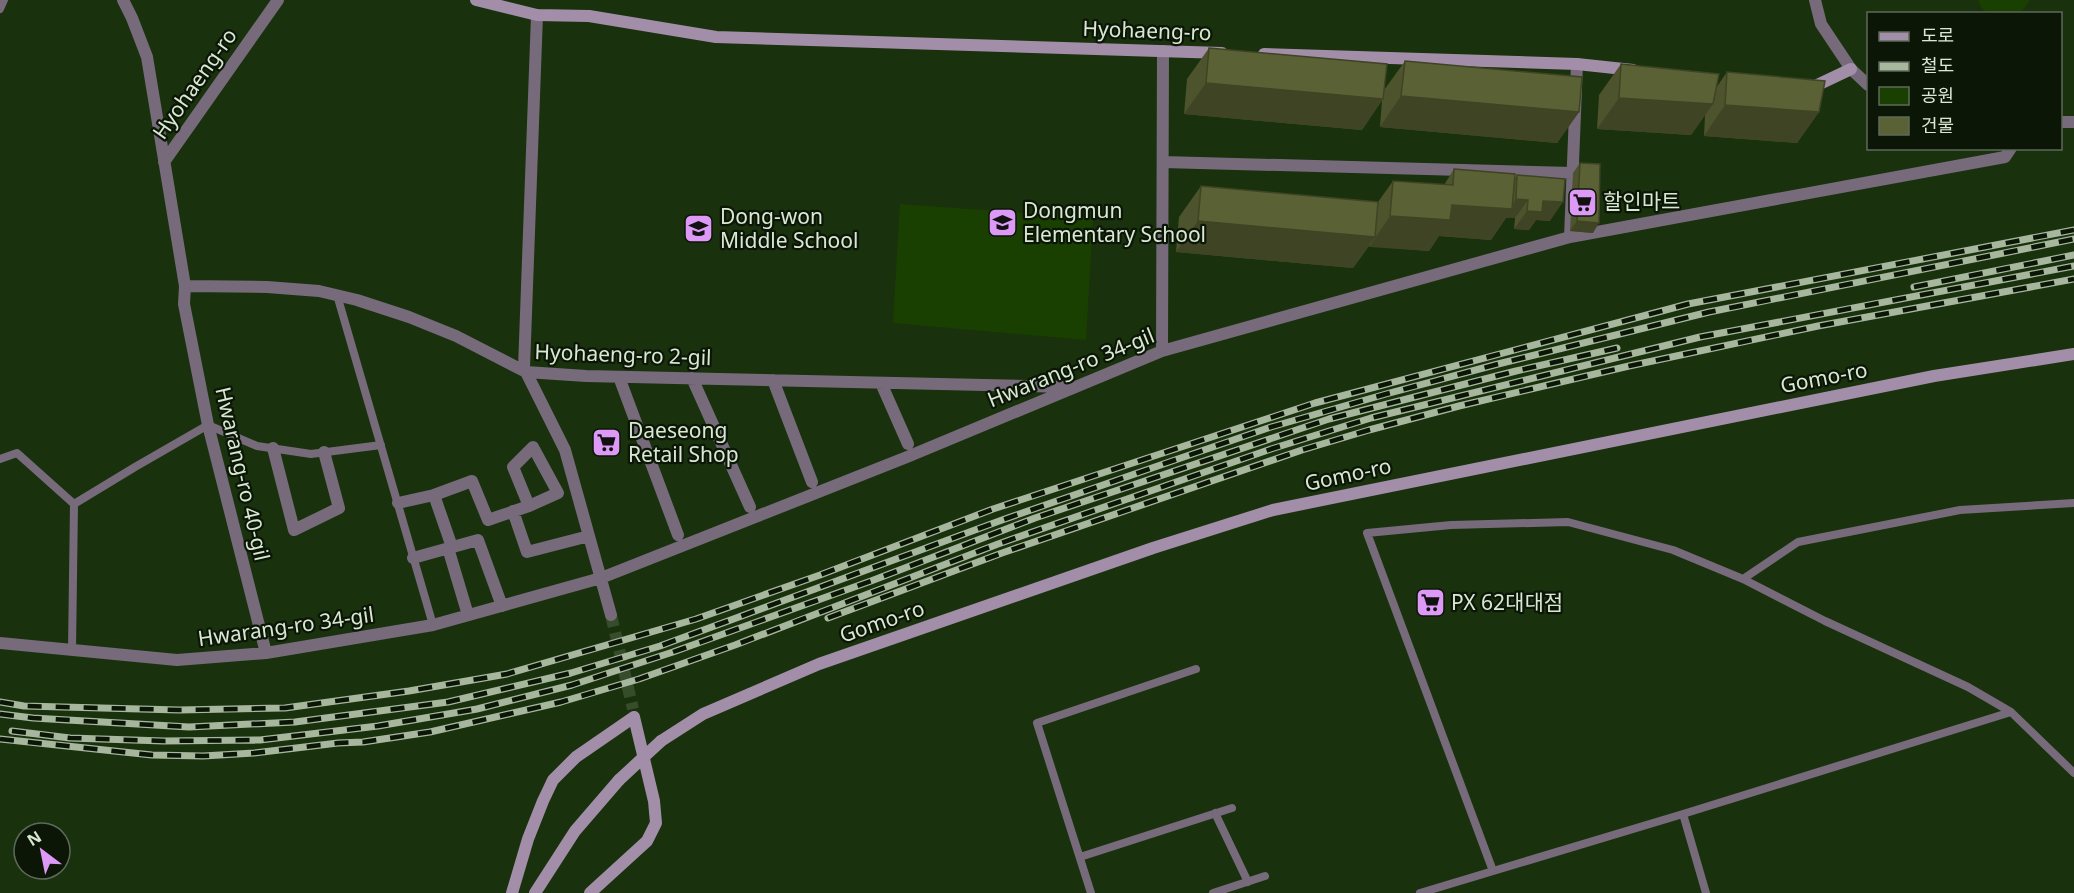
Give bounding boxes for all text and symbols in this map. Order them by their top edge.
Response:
legend [1867,12,2062,150]
street label: Hyohaeng-ro [1082,14,1212,46]
street label: Hyohaeng-ro [146,22,243,144]
text: 도로 [1921,23,1954,47]
text: 철도 [1921,53,1954,77]
text: 공원 [1921,83,1954,107]
text: 건물 [1921,113,1954,137]
supermarket icon: 할인마트 [1566,186,1598,218]
place label: 할인마트 [1603,187,1680,215]
place label: Dongmun Elementary School [1023,196,1206,248]
place label: Dong-won Middle School [720,202,858,254]
school or university icon: Dongmun Elementary School [986,207,1018,239]
school or university icon: Dong-won Middle School [683,213,715,245]
street label: Hwarang-ro 34-gil [983,321,1158,413]
street label: Hyohaeng-ro 2-gil [534,337,712,371]
street label: Gomo-ro [1778,355,1870,399]
street label: Hwarang-ro 40-gil [209,384,277,563]
place label: Daeseong Retail Shop [628,416,739,468]
supermarket icon: Daeseong Retail Shop [591,427,623,459]
street label: Gomo-ro [1302,451,1394,497]
supermarket icon: PX 62대대점 [1414,587,1446,619]
place label: PX 62대대점 [1451,588,1563,616]
street label: Gomo-ro [835,593,928,649]
street label: Hwarang-ro 34-gil [196,600,376,652]
north arrow [12,821,72,881]
text: N [23,826,45,851]

